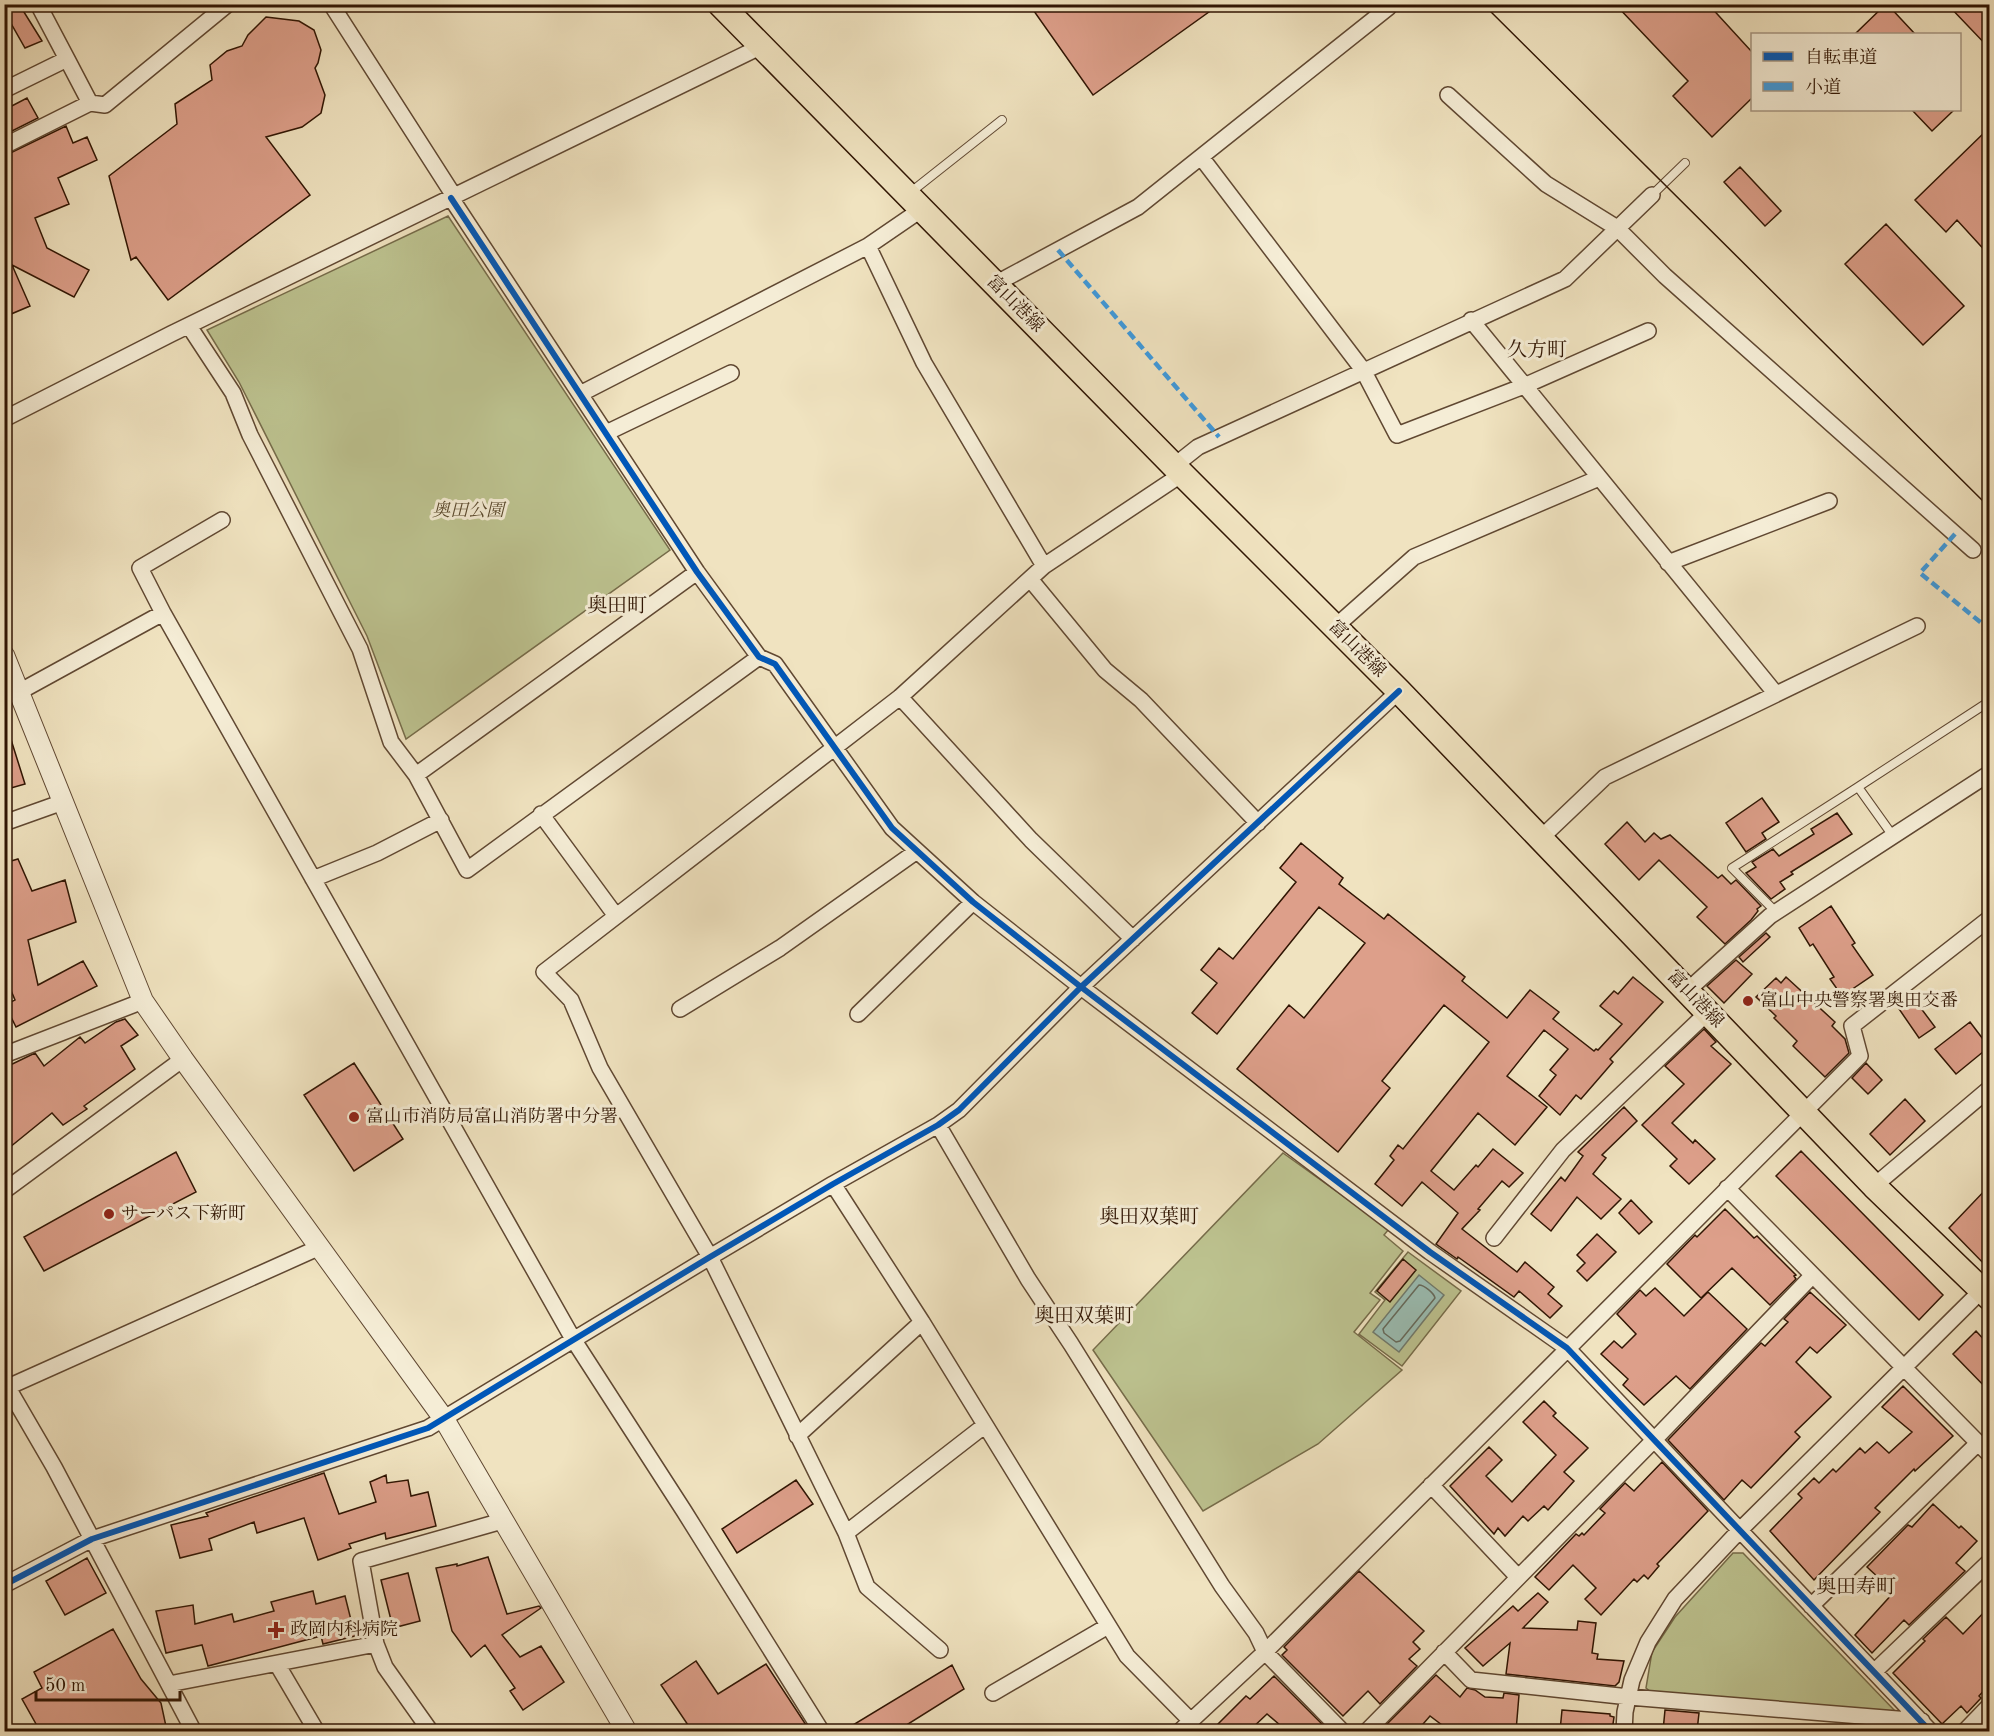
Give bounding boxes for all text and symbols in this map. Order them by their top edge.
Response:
legend [1751,33,1961,111]
text: 自転車道 [1805,47,1877,67]
text: 小道 [1805,77,1841,97]
street label: 富山港線 [983,271,1048,336]
district label: 久方町 [1507,339,1567,361]
park label: 奥田公園 [432,500,507,520]
district label: 奥田町 [587,595,647,617]
street label: 富山港線 [1325,616,1390,681]
street label: 富山港線 [1664,965,1728,1031]
place label: 富山中央警察署奥田交番 [1760,990,1958,1010]
marker: 富山中央警察署奥田交番 [1741,994,1755,1008]
place label: 富山市消防局富山消防署中分署 [366,1106,618,1126]
marker: 富山市消防局富山消防署中分署 [347,1110,361,1124]
place label: サーパス下新町 [121,1203,246,1223]
district label: 奥田双葉町 [1099,1206,1199,1228]
marker: サーパス下新町 [102,1207,116,1221]
district label: 奥田双葉町 [1034,1305,1134,1327]
district label: 奥田寿町 [1816,1575,1896,1598]
place label: 政岡内科病院 [290,1619,398,1639]
marker: 政岡内科病院 [267,1621,285,1639]
scale bar [36,1664,180,1702]
text: 50 m [45,1677,85,1695]

